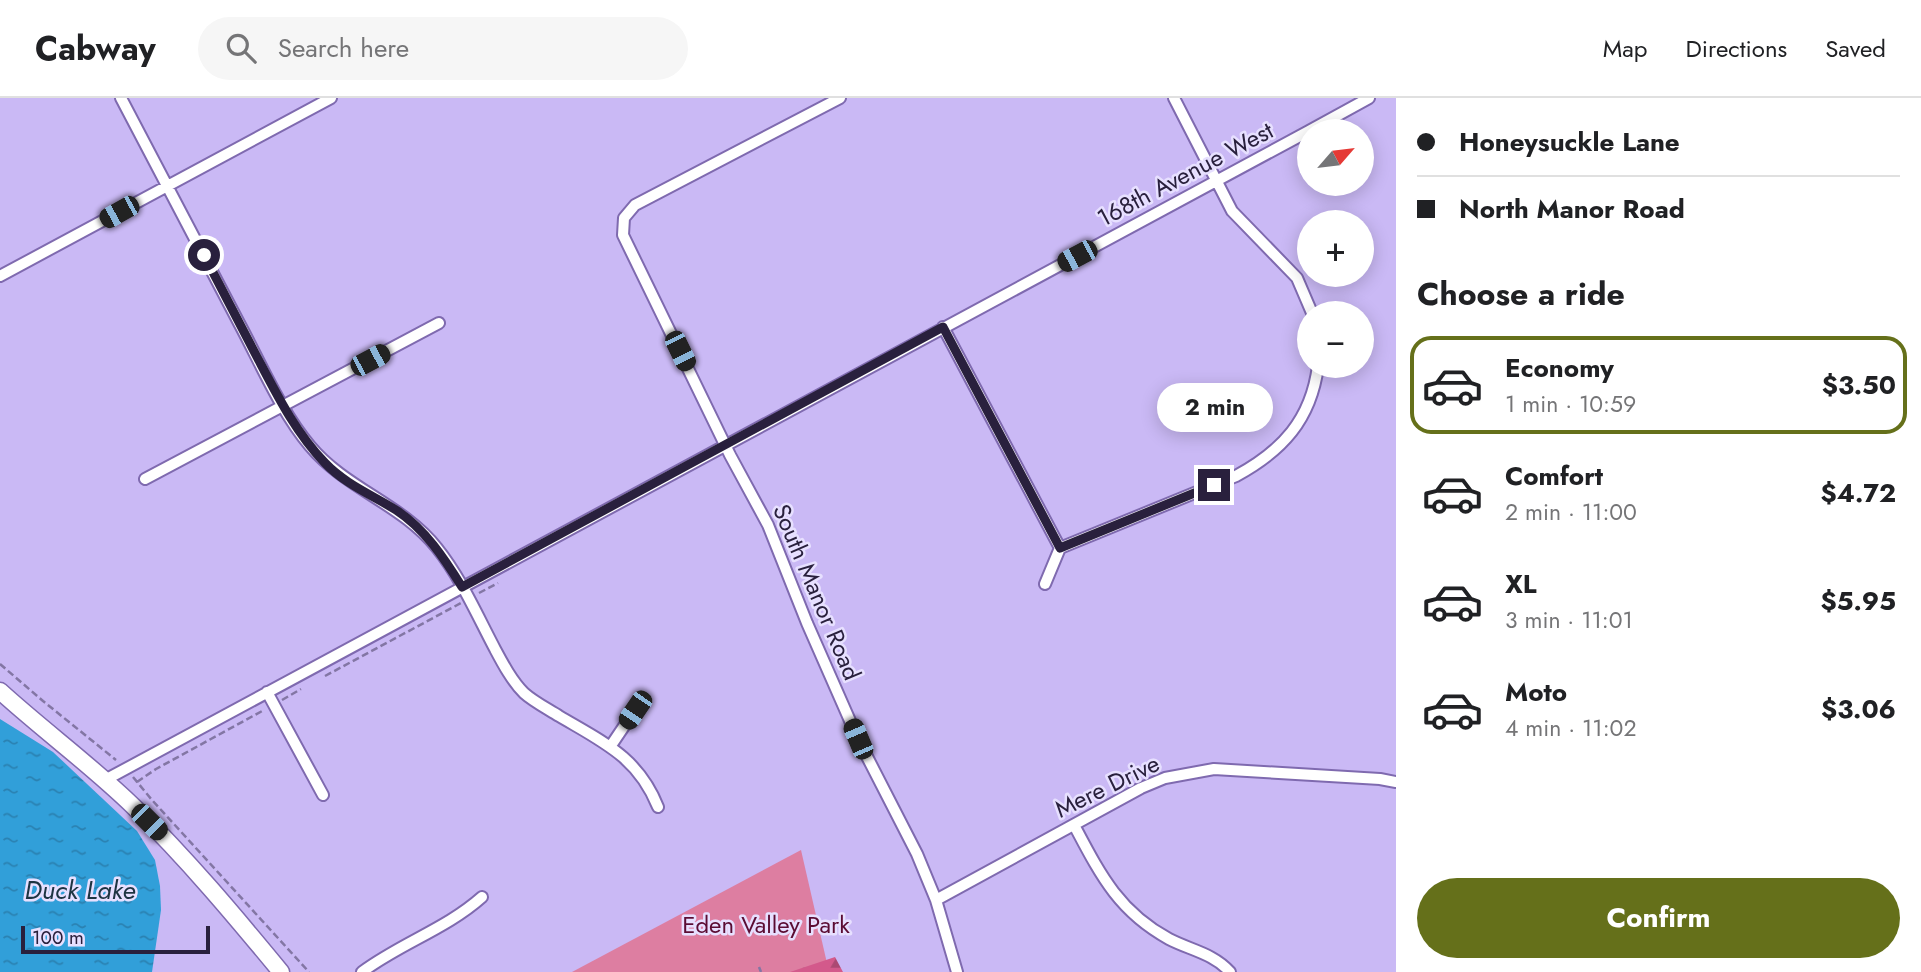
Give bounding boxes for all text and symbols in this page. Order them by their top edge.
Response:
search box [198,17,688,80]
text: Cabway [35,25,156,72]
icon: search [222,29,260,67]
text: Search here [278,29,409,67]
text: Map [1603,31,1648,66]
text: Directions [1686,31,1787,66]
text: Saved [1825,31,1886,66]
street label: 168th Avenue West [1091,113,1279,235]
north arrow [1297,119,1374,196]
map controls [1297,119,1374,378]
text: Honeysuckle Lane [1459,123,1680,161]
text: North Manor Road [1459,190,1685,228]
car [96,193,143,231]
button: + [1297,210,1374,287]
car [1054,237,1101,275]
route start [188,239,220,271]
text: Choose a ride [1417,271,1625,317]
button: − [1297,301,1374,378]
car [662,328,699,374]
car [347,341,394,379]
text: Economy [1505,349,1614,387]
icon: car [1421,354,1484,417]
text: $3.50 [1822,366,1896,404]
callout: 2 min [1156,384,1272,432]
text: 1 min · 10:59 [1505,387,1636,421]
text: 2 min [1185,390,1245,424]
text: Comfort [1505,457,1603,495]
icon: car [1421,462,1484,525]
route end [1198,469,1230,501]
text: $4.72 [1821,474,1896,512]
text: 2 min · 11:00 [1505,495,1637,529]
street label: South Manor Road [764,498,870,686]
text: XL [1505,565,1537,603]
icon: car [1421,570,1484,633]
text: $5.95 [1821,582,1896,620]
text: 3 min · 11:01 [1505,603,1633,637]
text: Moto [1505,673,1567,711]
icon: car [1421,678,1484,741]
car [615,687,656,733]
text: $3.06 [1821,690,1896,728]
text: 4 min · 11:02 [1505,711,1637,745]
car [841,716,876,762]
street label: Mere Drive [1049,746,1165,826]
car [127,800,172,844]
water label: Duck Lake [25,871,135,909]
button: Confirm [1417,878,1900,958]
park label: Eden Valley Park [682,907,850,942]
scale bar [21,923,210,955]
text: 100 m [32,924,84,951]

